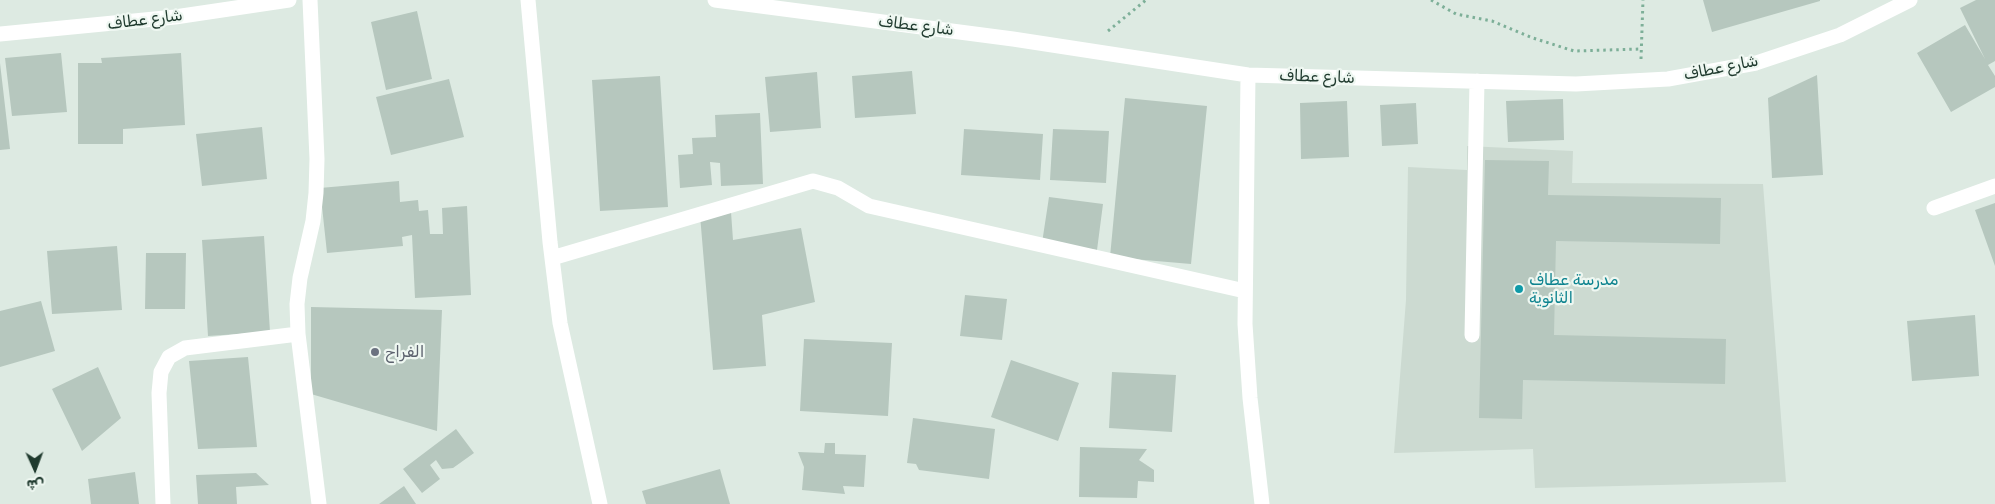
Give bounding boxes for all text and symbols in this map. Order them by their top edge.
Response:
street label: شارع عطاف [106,6,184,34]
street label: شارع عطاف [877,12,955,40]
street label: شارع عطاف [1682,51,1760,85]
street label: شارع عطاف [1279,66,1355,88]
place label: مدرسة عطاف الثانوية [1529,270,1618,308]
marker: مدرسة عطاف الثانوية [1513,283,1525,295]
place label: الفراح [385,342,424,362]
marker: الفراح [369,346,381,358]
north arrow [10,444,60,494]
text: ش [26,476,45,493]

